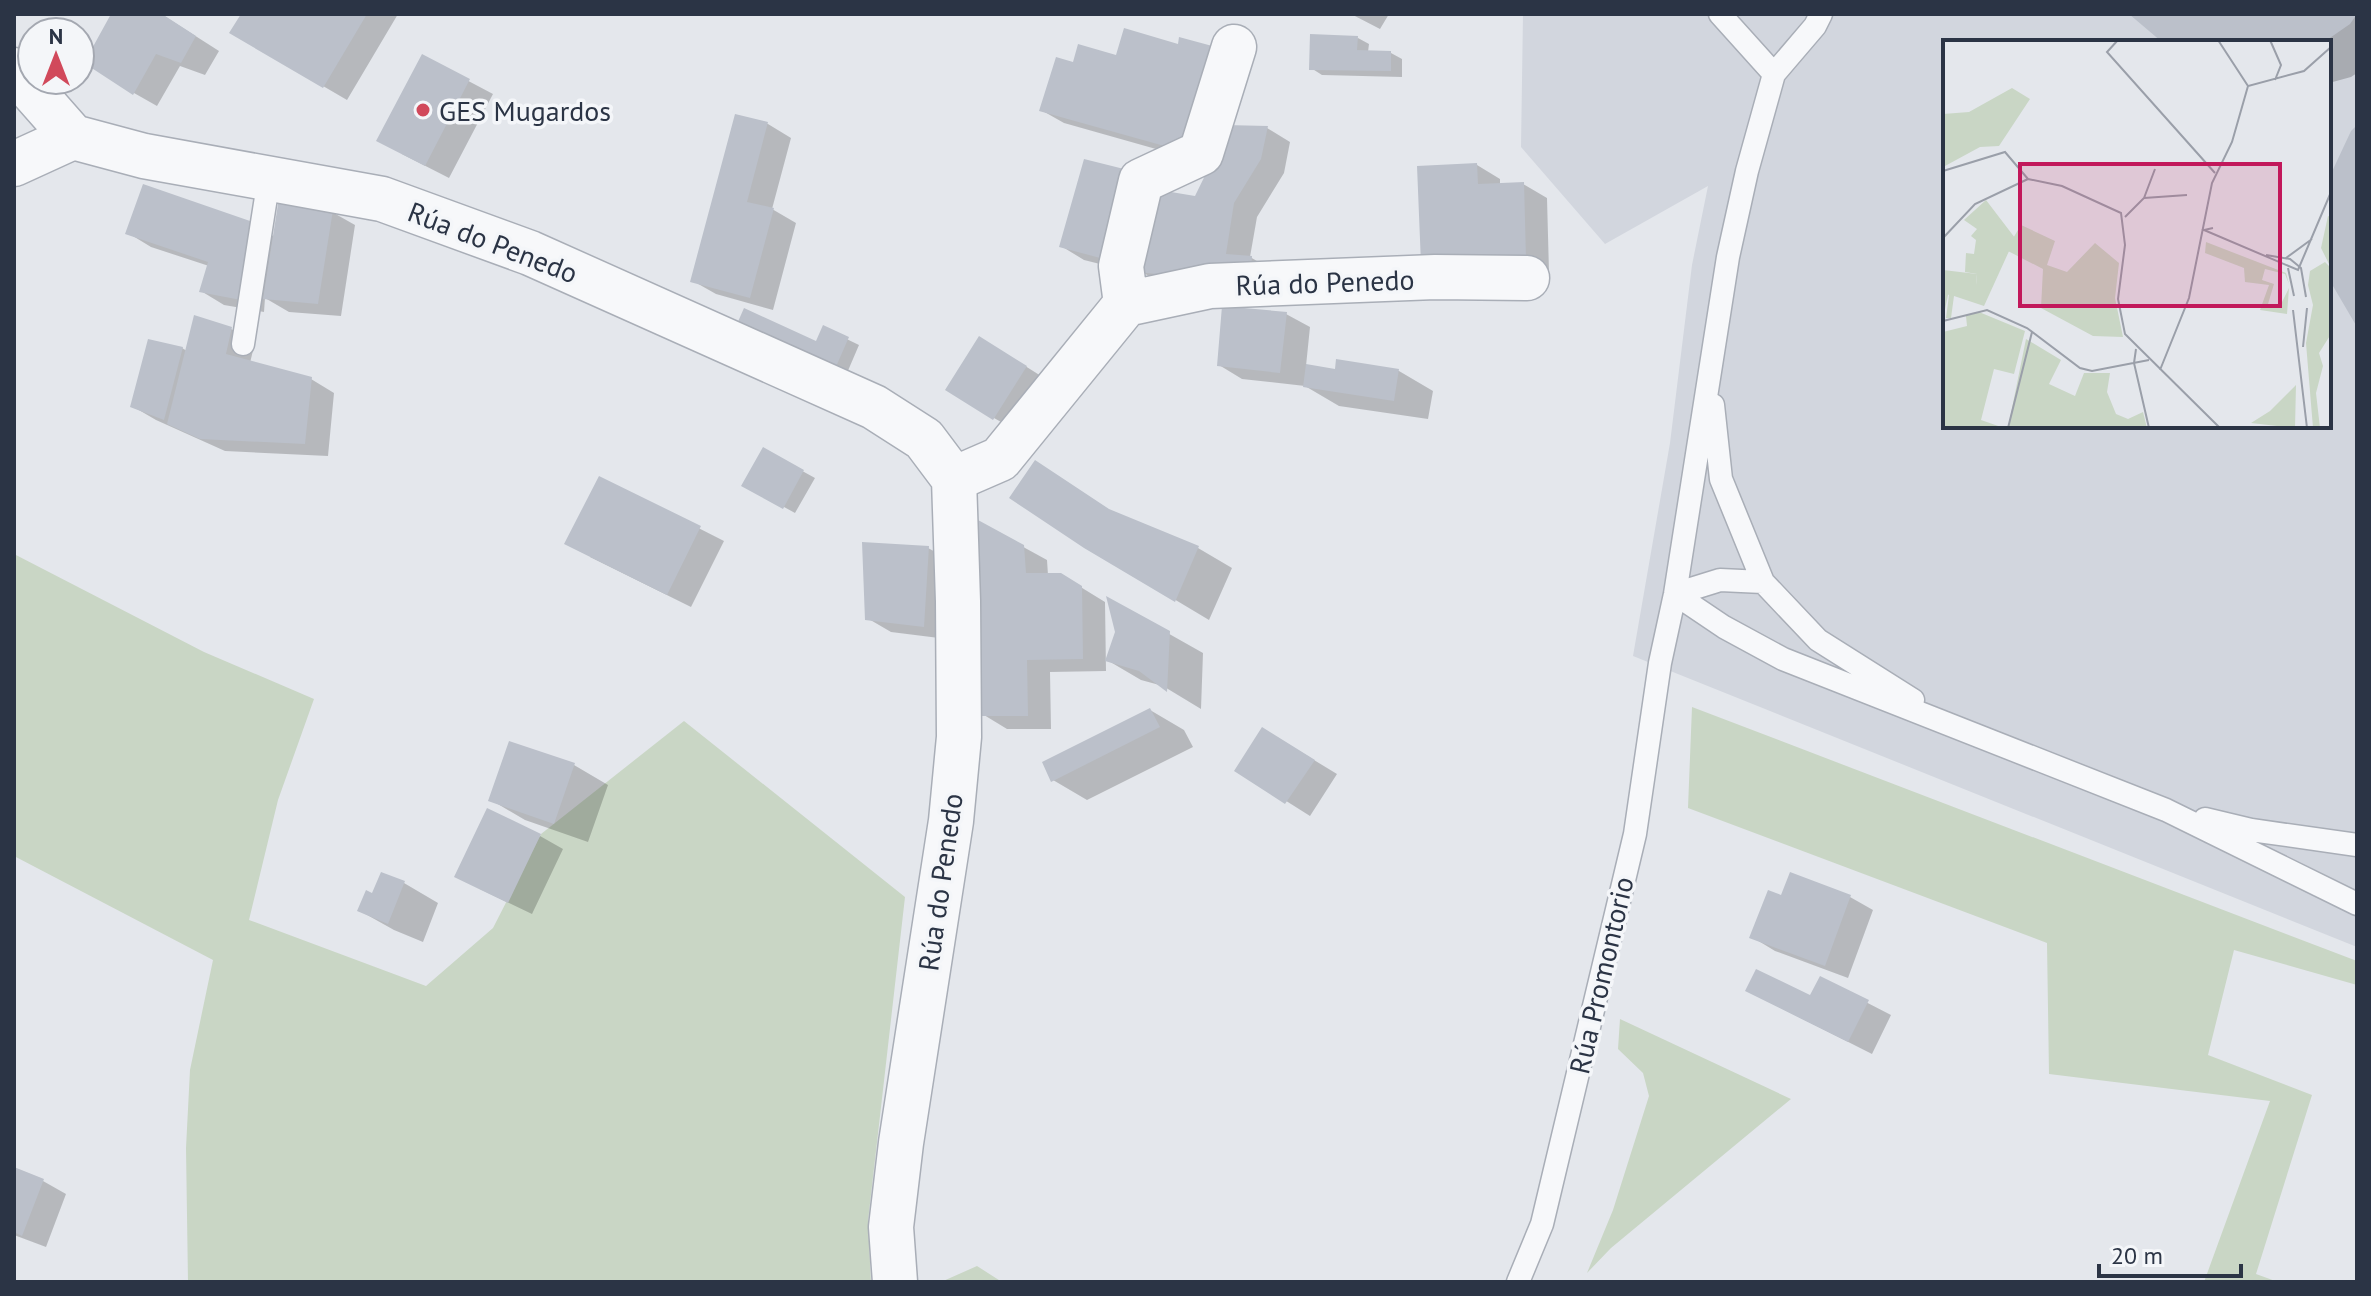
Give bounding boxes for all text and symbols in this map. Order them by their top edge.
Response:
north arrow [16,16,96,96]
text: N [49,22,63,50]
inset map [1943,40,2331,428]
place label: GES Mugardos [439,92,611,129]
marker: GES Mugardos [414,101,432,119]
street label: Rúa do Penedo [403,193,583,291]
street label: Rúa do Penedo [1235,260,1415,304]
street label: Rúa do Penedo [909,791,971,973]
street label: Rúa Promontorio [1560,873,1642,1077]
scale bar [2099,1228,2241,1278]
text: 20 m [2111,1240,2163,1271]

